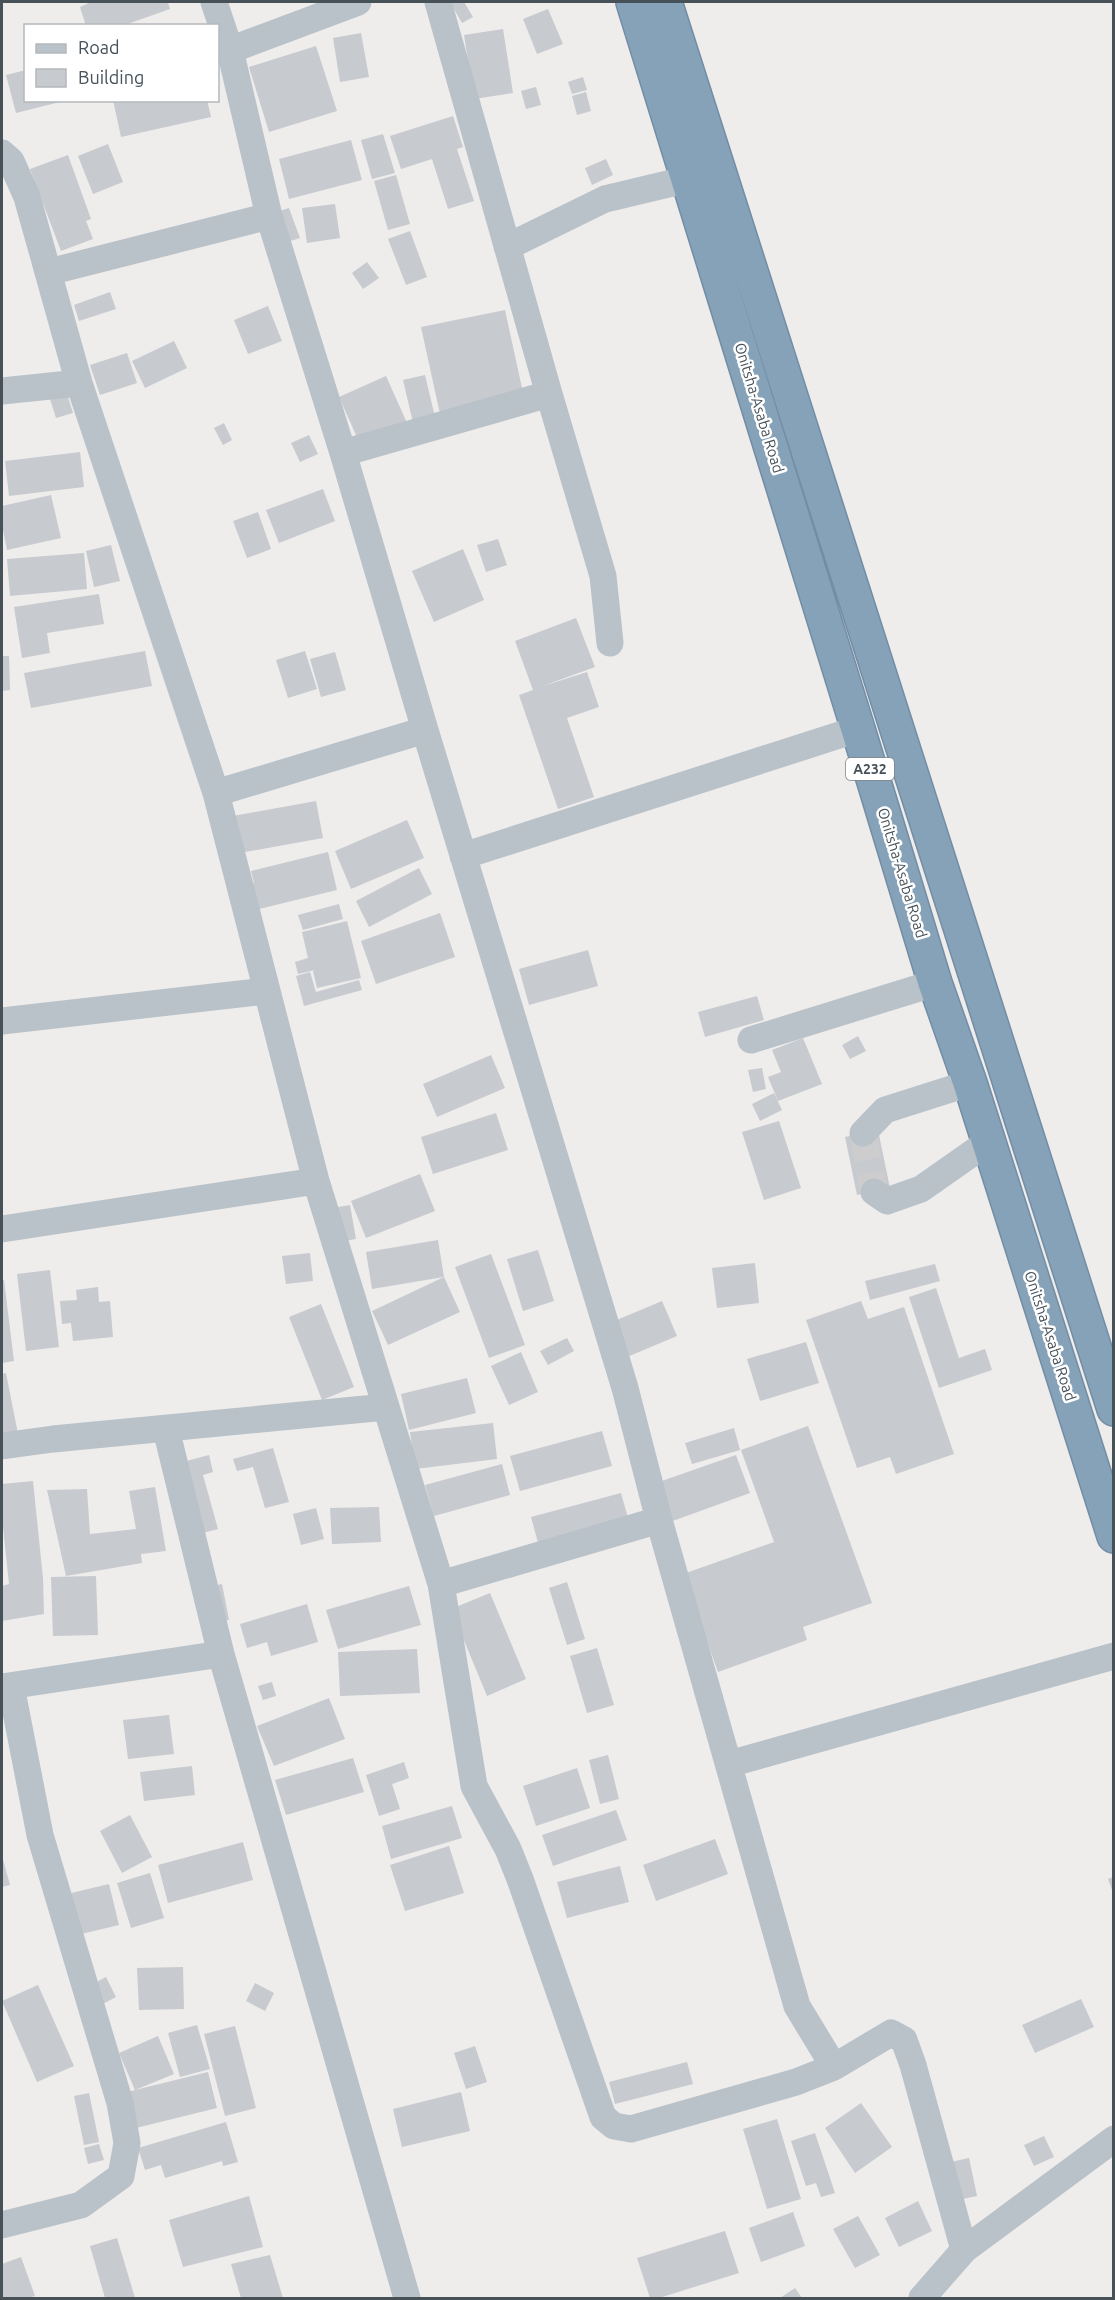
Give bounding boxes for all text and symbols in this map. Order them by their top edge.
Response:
legend [24,24,219,102]
text: Road [78,37,120,57]
text: Building [78,67,144,87]
street label: Onitsha-Asaba Road [732,341,787,475]
road number: A232 [846,758,894,780]
street label: Onitsha-Asaba Road [875,806,930,940]
street label: Onitsha-Asaba Road [1021,1269,1080,1403]

